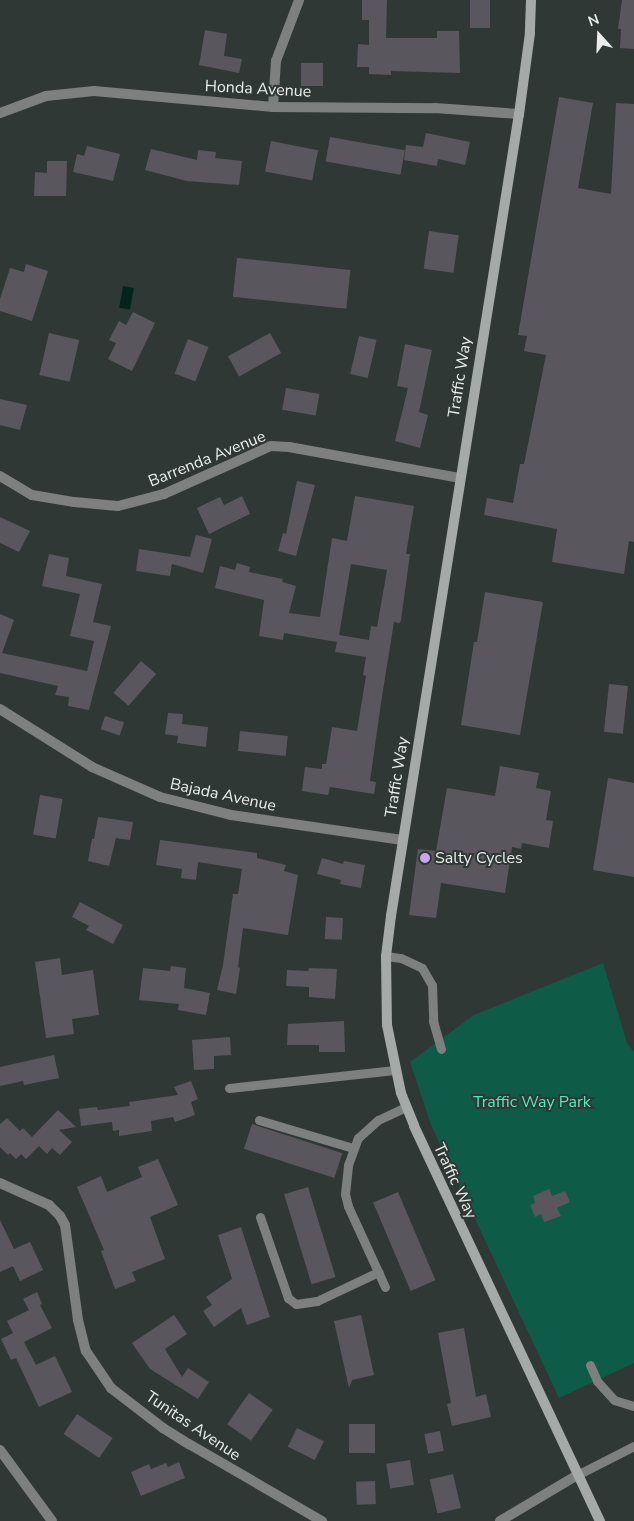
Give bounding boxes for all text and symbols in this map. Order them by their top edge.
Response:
north arrow [574,10,624,60]
text: N [586,10,602,31]
street label: Honda Avenue [204,77,312,101]
street label: Traffic Way [444,335,476,419]
street label: Barrenda Avenue [146,427,268,491]
street label: Traffic Way [381,735,413,819]
street label: Bajada Avenue [168,774,278,816]
place label: Salty Cycles [435,848,523,868]
marker: Salty Cycles [419,852,431,864]
park label: Traffic Way Park [473,1092,591,1112]
street label: Traffic Way [429,1140,481,1222]
street label: Tunitas Avenue [142,1387,244,1465]

